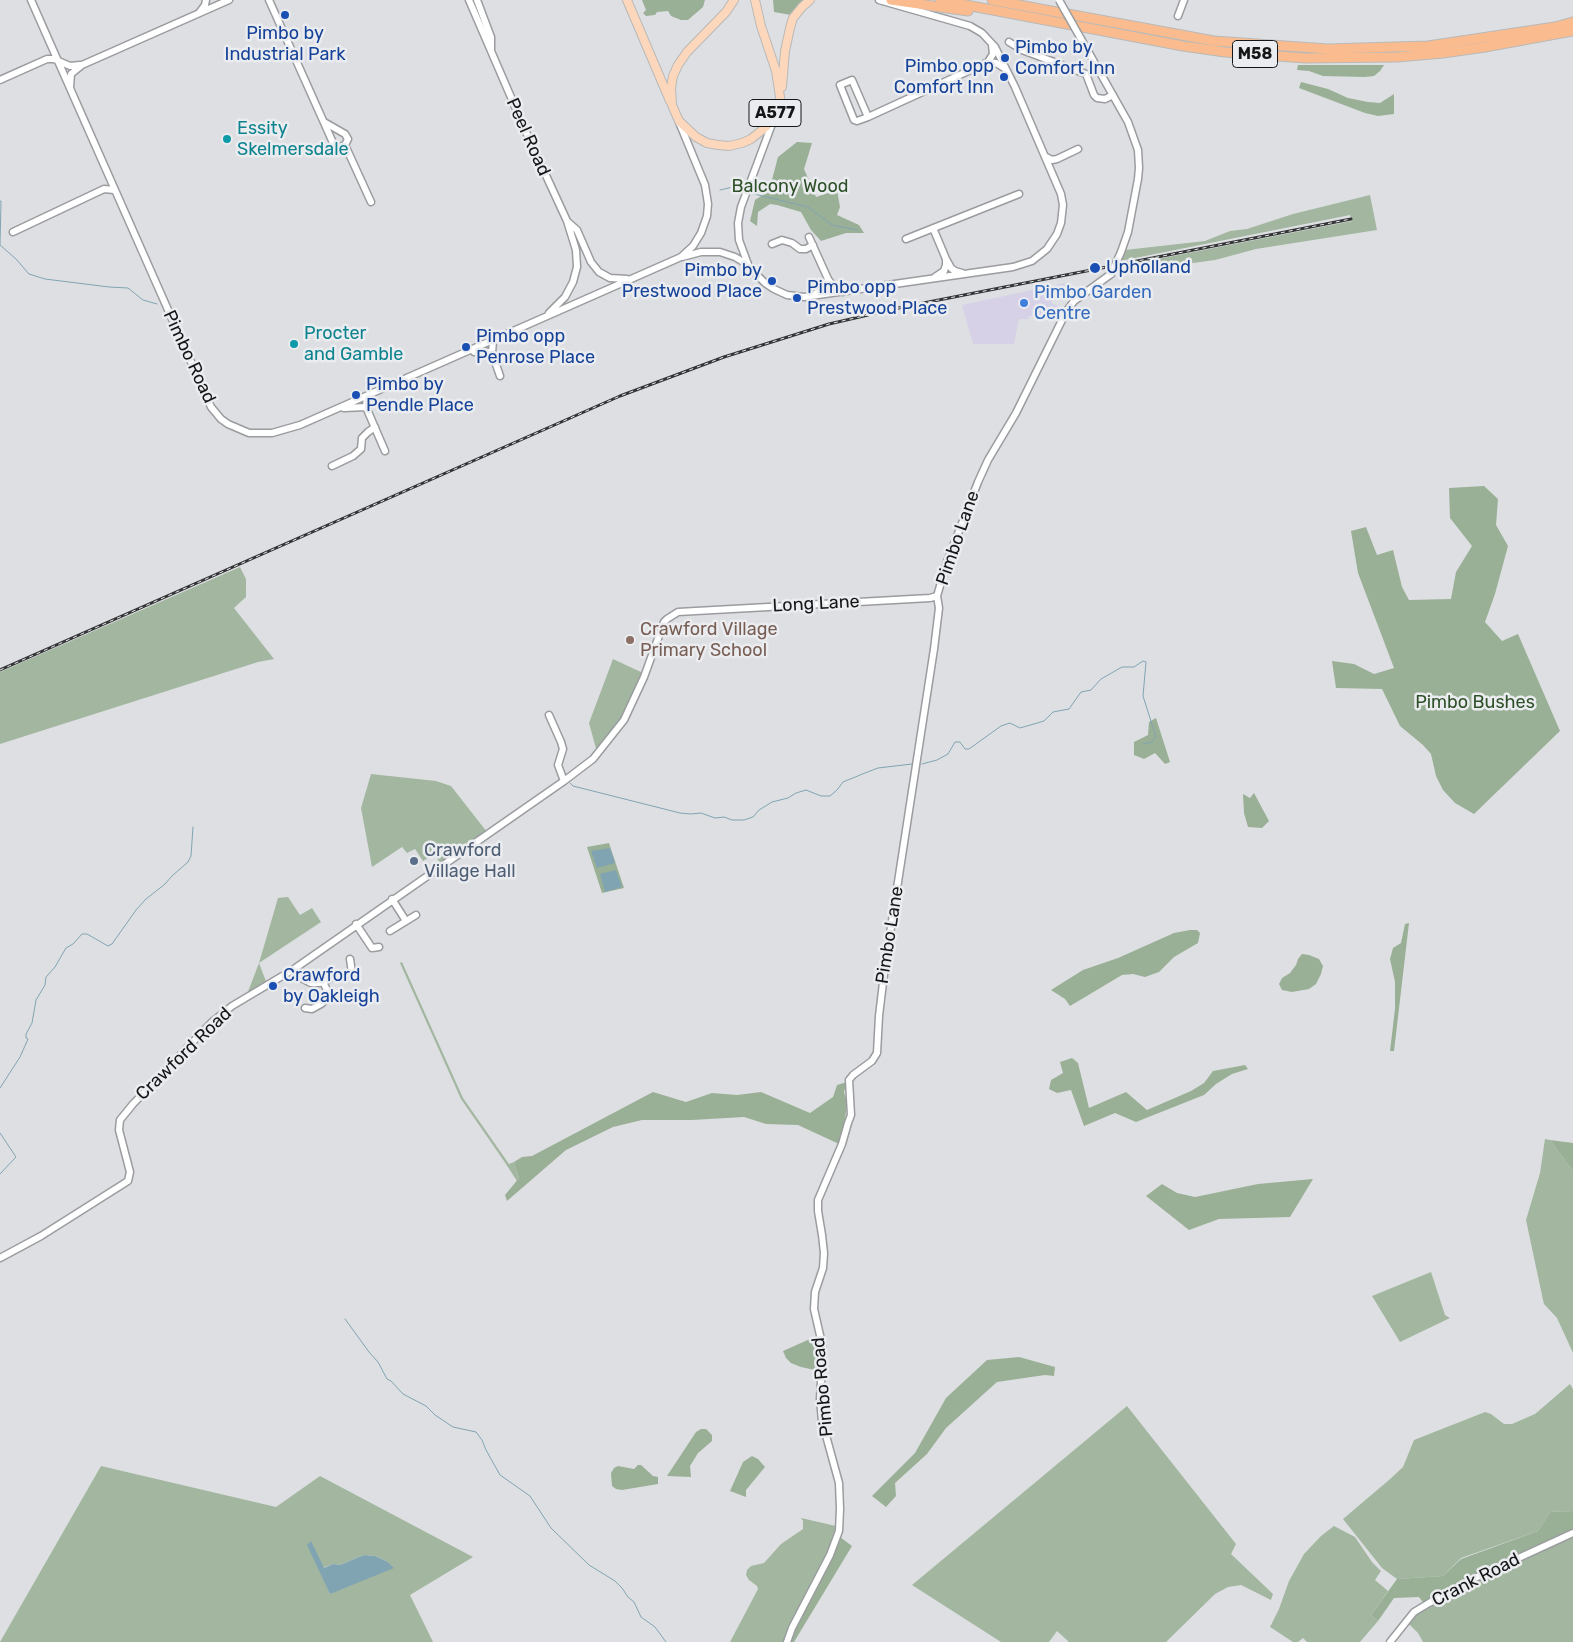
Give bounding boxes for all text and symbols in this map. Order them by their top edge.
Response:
marker: Pimbo by Industrial Park [279,9,291,21]
place label: Pimbo by Industrial Park [225,23,345,66]
place label: Pimbo by Comfort Inn [1015,37,1115,80]
road number: M58 [1232,41,1278,68]
marker: Pimbo by Comfort Inn [999,52,1011,64]
place label: Pimbo opp Comfort Inn [894,56,994,98]
marker: Pimbo opp Comfort Inn [998,71,1010,83]
street label: Peel Road [501,95,555,179]
road number: A577 [749,100,801,126]
place label: Essity Skelmersdale [237,118,349,160]
marker: Essity Skelmersdale [221,133,233,145]
park label: Balcony Wood [732,176,848,198]
place label: Upholland [1106,257,1191,279]
place label: Pimbo by Prestwood Place [622,260,762,302]
marker: Upholland [1088,261,1102,275]
marker: Pimbo by Prestwood Place [766,275,778,287]
place label: Pimbo opp Prestwood Place [807,277,947,320]
place label: Pimbo Garden Centre [1034,282,1152,324]
marker: Pimbo opp Prestwood Place [791,292,803,304]
marker: Pimbo Garden Centre [1018,297,1030,309]
street label: Pimbo Road [158,307,220,407]
place label: Procter and Gamble [304,323,403,366]
place label: Pimbo opp Penrose Place [476,326,595,368]
marker: Procter and Gamble [288,338,300,350]
marker: Pimbo opp Penrose Place [460,341,472,353]
place label: Pimbo by Pendle Place [366,374,474,416]
marker: Pimbo by Pendle Place [350,389,362,401]
street label: Pimbo Lane [932,488,984,588]
street label: Long Lane [772,591,860,617]
place label: Crawford Village Primary School [640,619,777,662]
marker: Crawford Village Primary School [624,634,636,646]
park label: Pimbo Bushes [1415,692,1535,714]
place label: Crawford Village Hall [424,840,516,882]
marker: Crawford Village Hall [408,855,420,867]
street label: Pimbo Lane [872,885,908,985]
place label: Crawford by Oakleigh [283,965,380,1008]
marker: Crawford by Oakleigh [267,980,279,992]
street label: Crawford Road [132,1003,236,1105]
street label: Pimbo Road [808,1336,838,1438]
street label: Crank Road [1428,1549,1524,1611]

